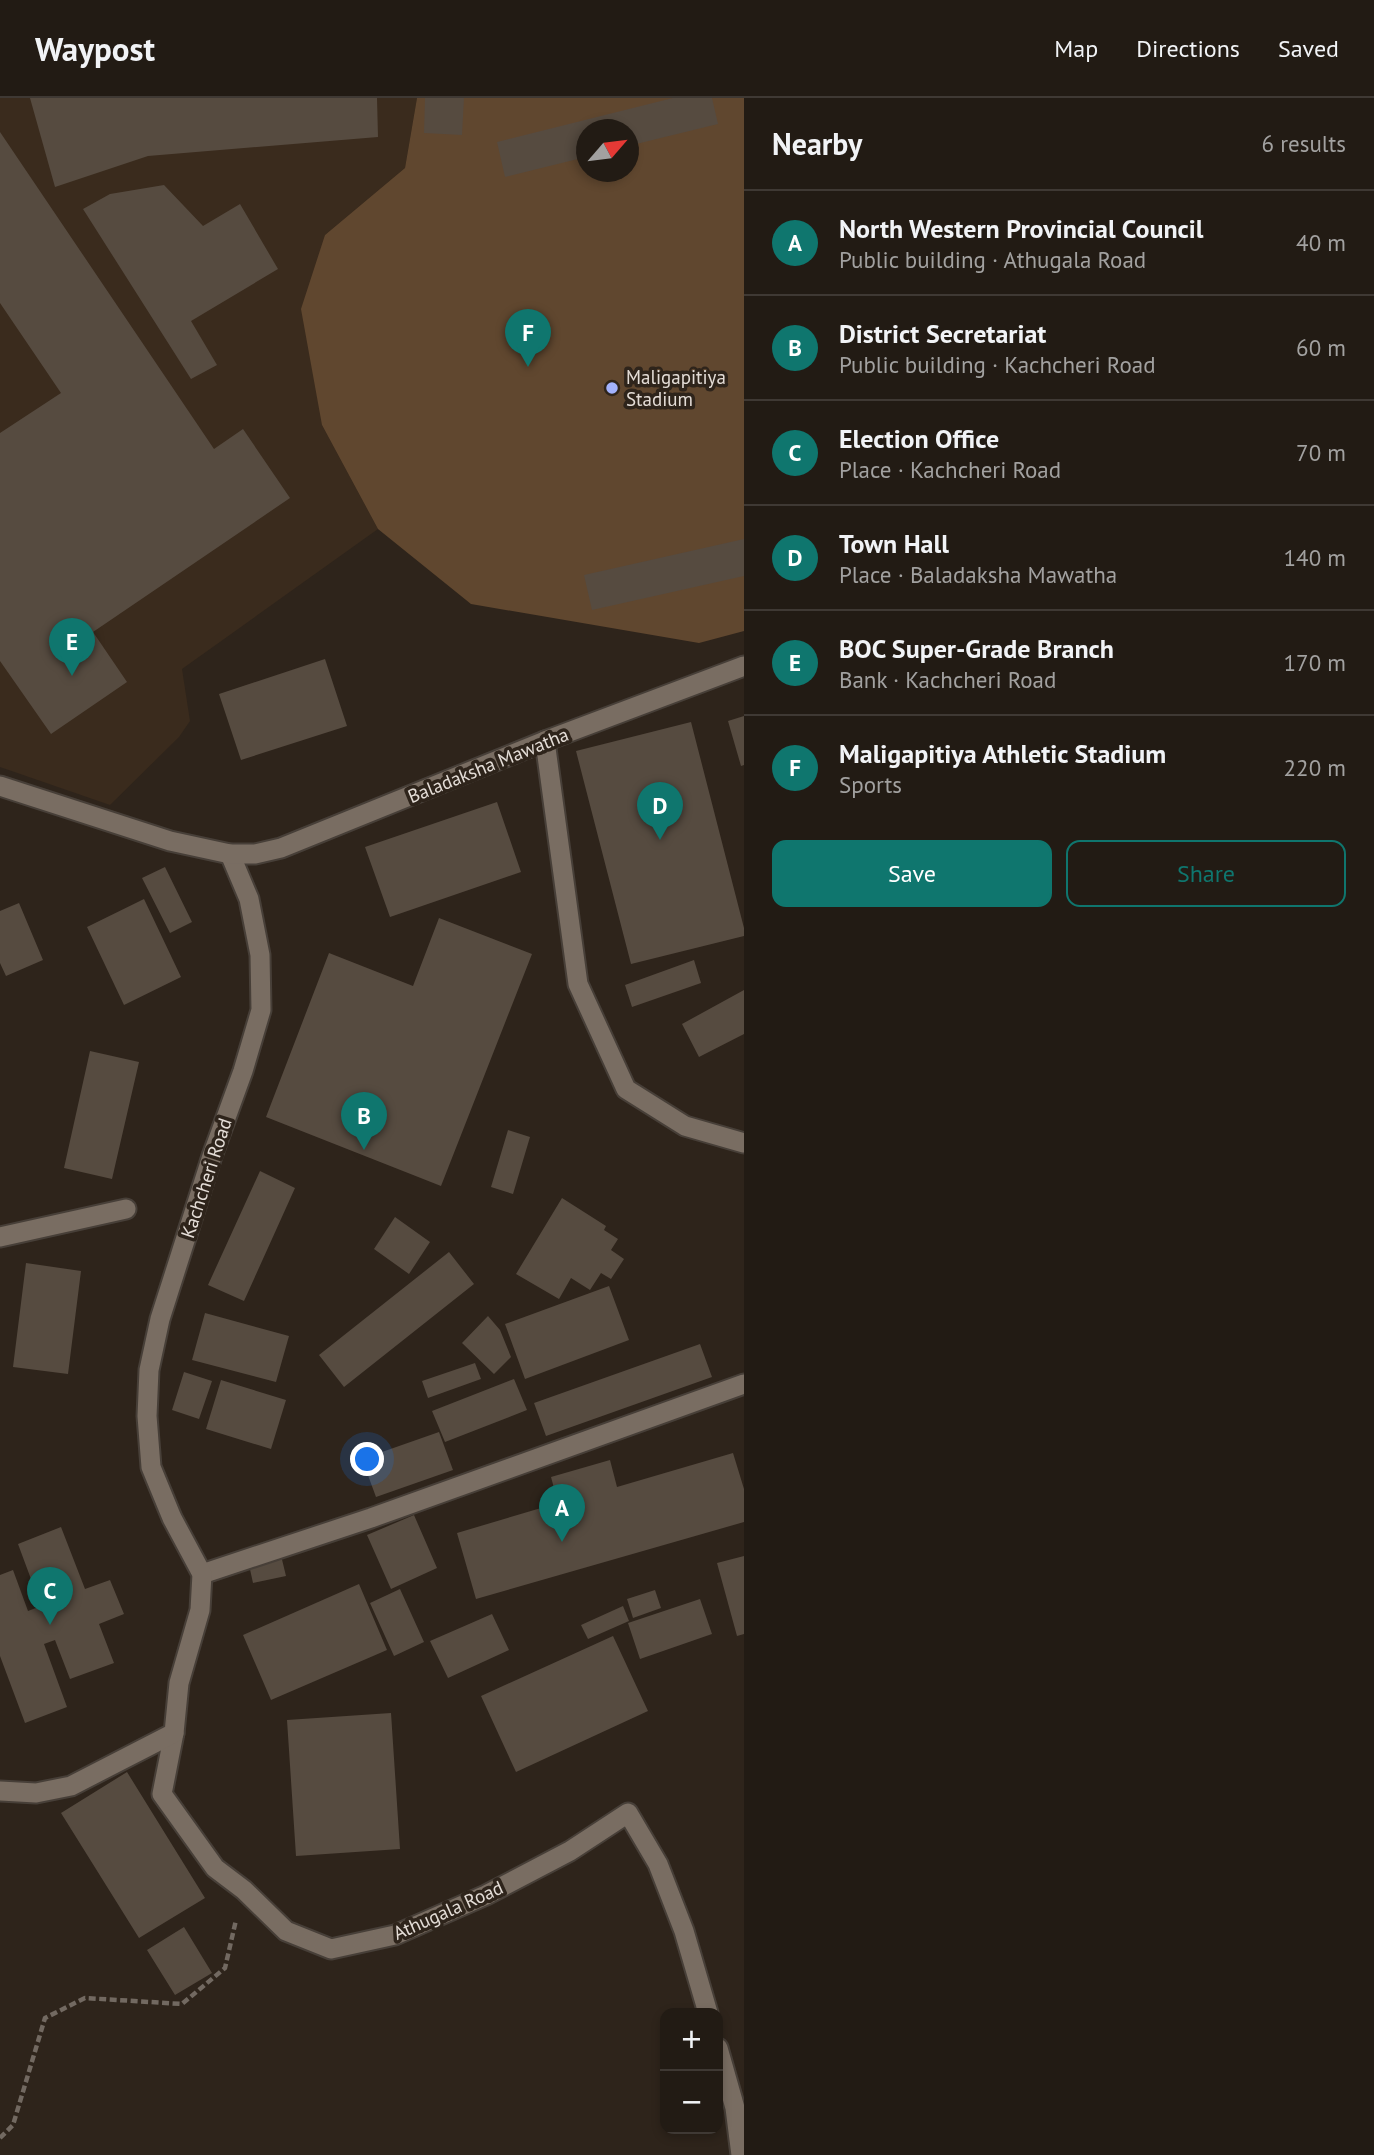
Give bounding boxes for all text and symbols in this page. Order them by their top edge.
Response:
text: Waypost [35,27,155,70]
text: Map [1054,33,1098,64]
text: Directions [1136,33,1240,64]
text: Saved [1278,33,1339,64]
north arrow [576,119,639,182]
text: Nearby [772,124,862,163]
text: 6 results [1262,129,1346,158]
text: North Western Provincial Council [839,212,1203,245]
text: A [788,228,802,257]
text: 40 m [1296,228,1346,257]
text: Public building · Athugala Road [839,245,1146,274]
pin: F [505,309,551,367]
text: District Secretariat [839,317,1046,350]
text: B [788,333,802,362]
text: 60 m [1296,333,1346,362]
text: Public building · Kachcheri Road [839,350,1156,379]
place label: Maligapitiya Stadium [626,365,726,411]
marker: Maligapitiya Stadium [604,380,620,396]
text: Election Office [839,422,999,455]
text: C [789,438,801,467]
text: 70 m [1296,438,1346,467]
text: Place · Kachcheri Road [839,455,1061,484]
text: Town Hall [839,527,949,560]
text: D [788,543,802,572]
text: 140 m [1284,543,1346,572]
text: Place · Baladaksha Mawatha [839,560,1117,589]
pin: E [49,618,95,676]
text: BOC Super-Grade Branch [839,632,1114,665]
text: E [789,648,801,677]
text: 170 m [1284,648,1346,677]
text: Bank · Kachcheri Road [839,665,1056,694]
street label: Baladaksha Mawatha [404,722,572,808]
text: Maligapitiya Athletic Stadium [839,737,1166,770]
text: F [789,753,801,782]
text: 220 m [1284,753,1346,782]
text: Sports [839,770,902,799]
pin: D [637,782,683,840]
button: Save [772,840,1052,907]
button: Share [1066,840,1346,907]
pin: B [341,1092,387,1150]
street label: Kachcheri Road [175,1115,237,1241]
your location [350,1442,384,1476]
pin: A [539,1484,585,1542]
pin: C [27,1567,73,1625]
street label: Athugala Road [389,1875,507,1945]
map controls [660,2008,723,2134]
button: + [660,2008,723,2071]
button: − [660,2071,723,2134]

